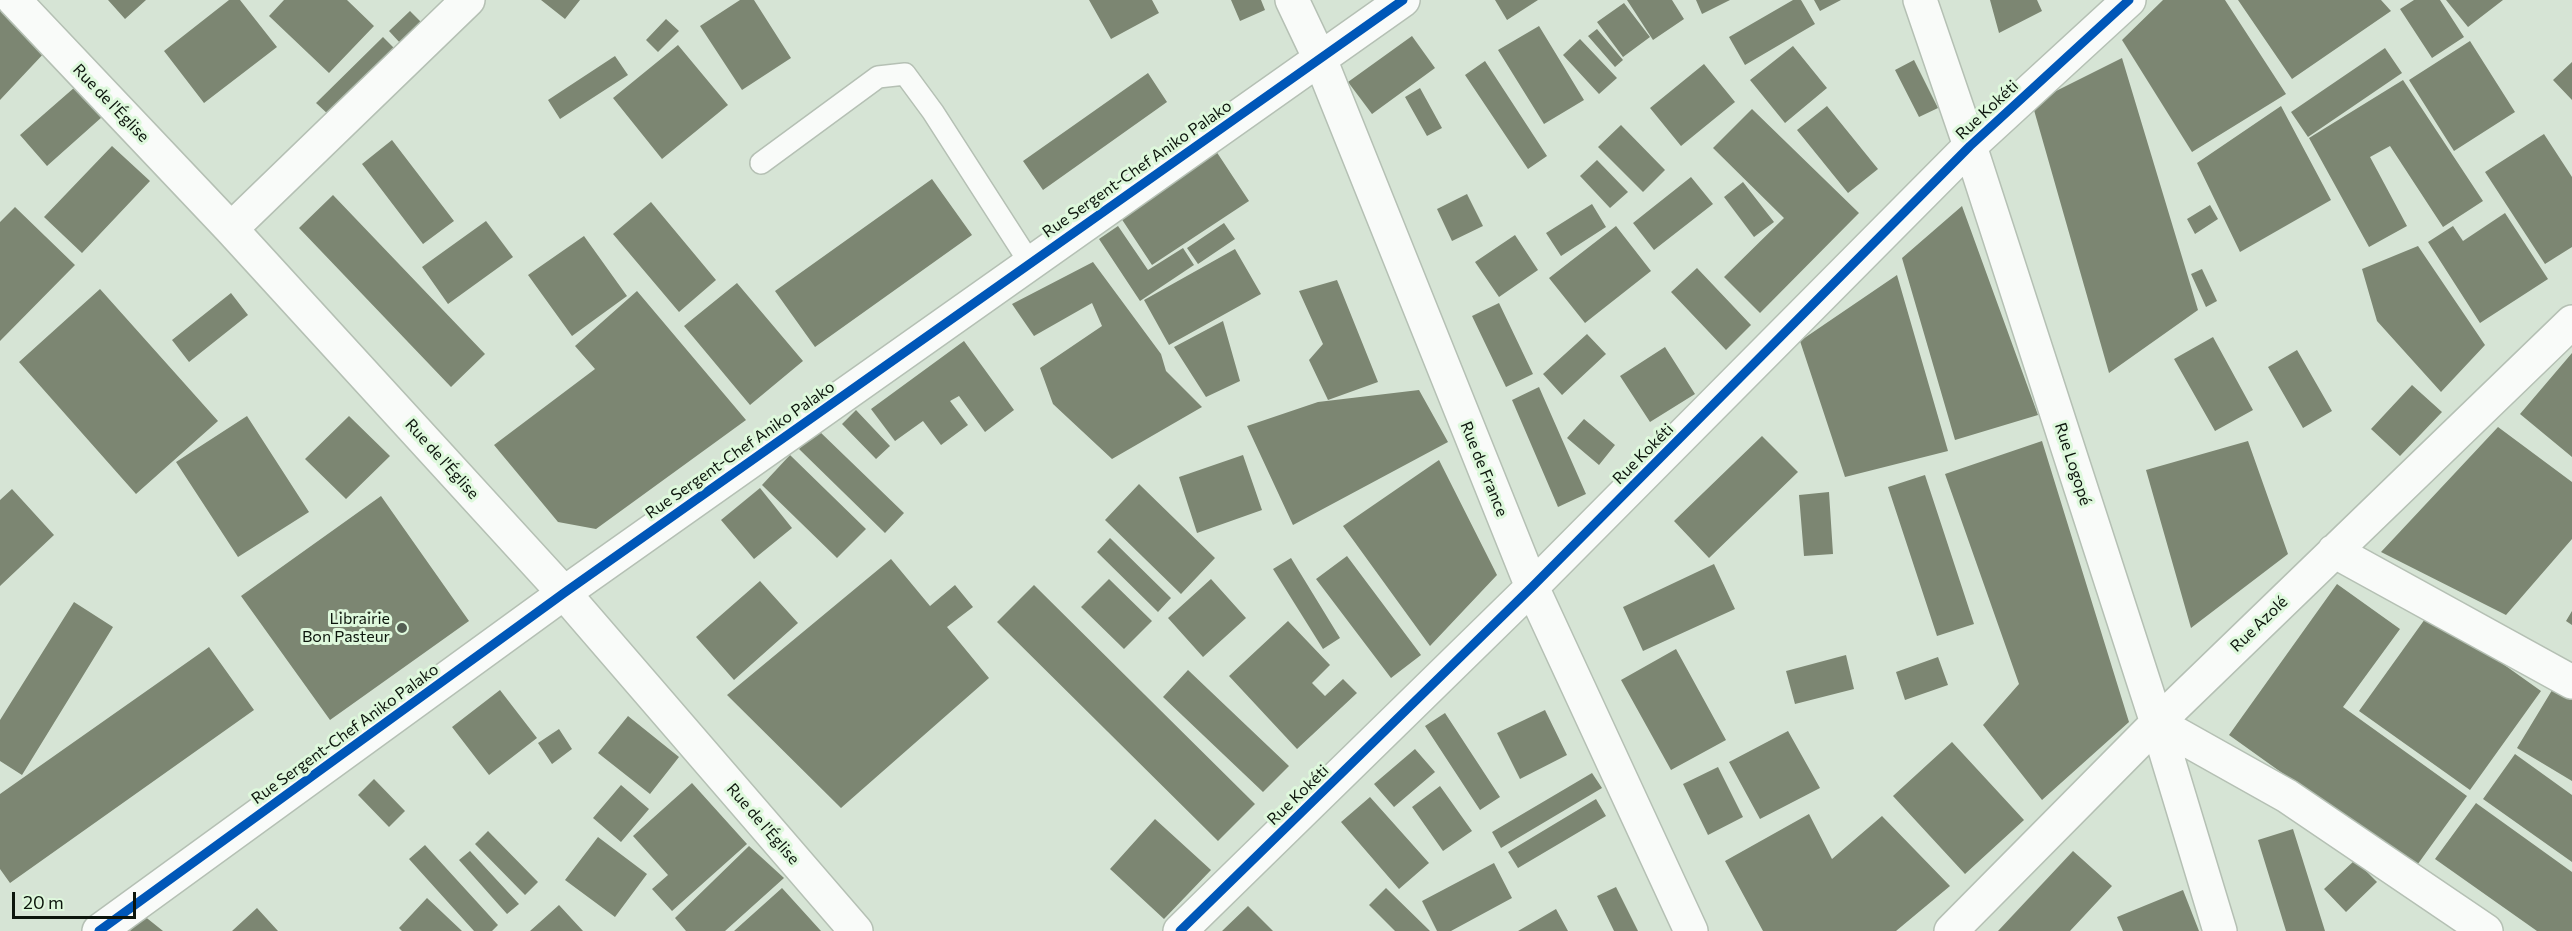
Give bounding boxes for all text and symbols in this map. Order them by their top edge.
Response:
street label: Rue de l'Église [69,60,153,146]
street label: Rue Kokéti [1952,76,2022,144]
street label: Rue Sergent-Chef Aniko Palako [1039,96,1235,242]
street label: Rue Sergent-Chef Aniko Palako [642,377,838,523]
street label: Rue de l'Église [401,415,483,503]
street label: Rue de France [1456,419,1512,519]
street label: Rue Kokéti [1609,420,1677,488]
street label: Rue Logopé [2051,420,2095,508]
street label: Rue Azolé [2226,592,2292,656]
place label: Librairie Bon Pasteur [302,609,390,647]
marker: Librairie Bon Pasteur [395,621,409,635]
street label: Rue Sergent-Chef Aniko Palako [248,660,442,808]
street label: Rue Kokéti [1263,761,1333,829]
street label: Rue de l'Église [723,780,803,868]
scale bar [15,880,140,918]
text: 20 m [23,891,64,913]

